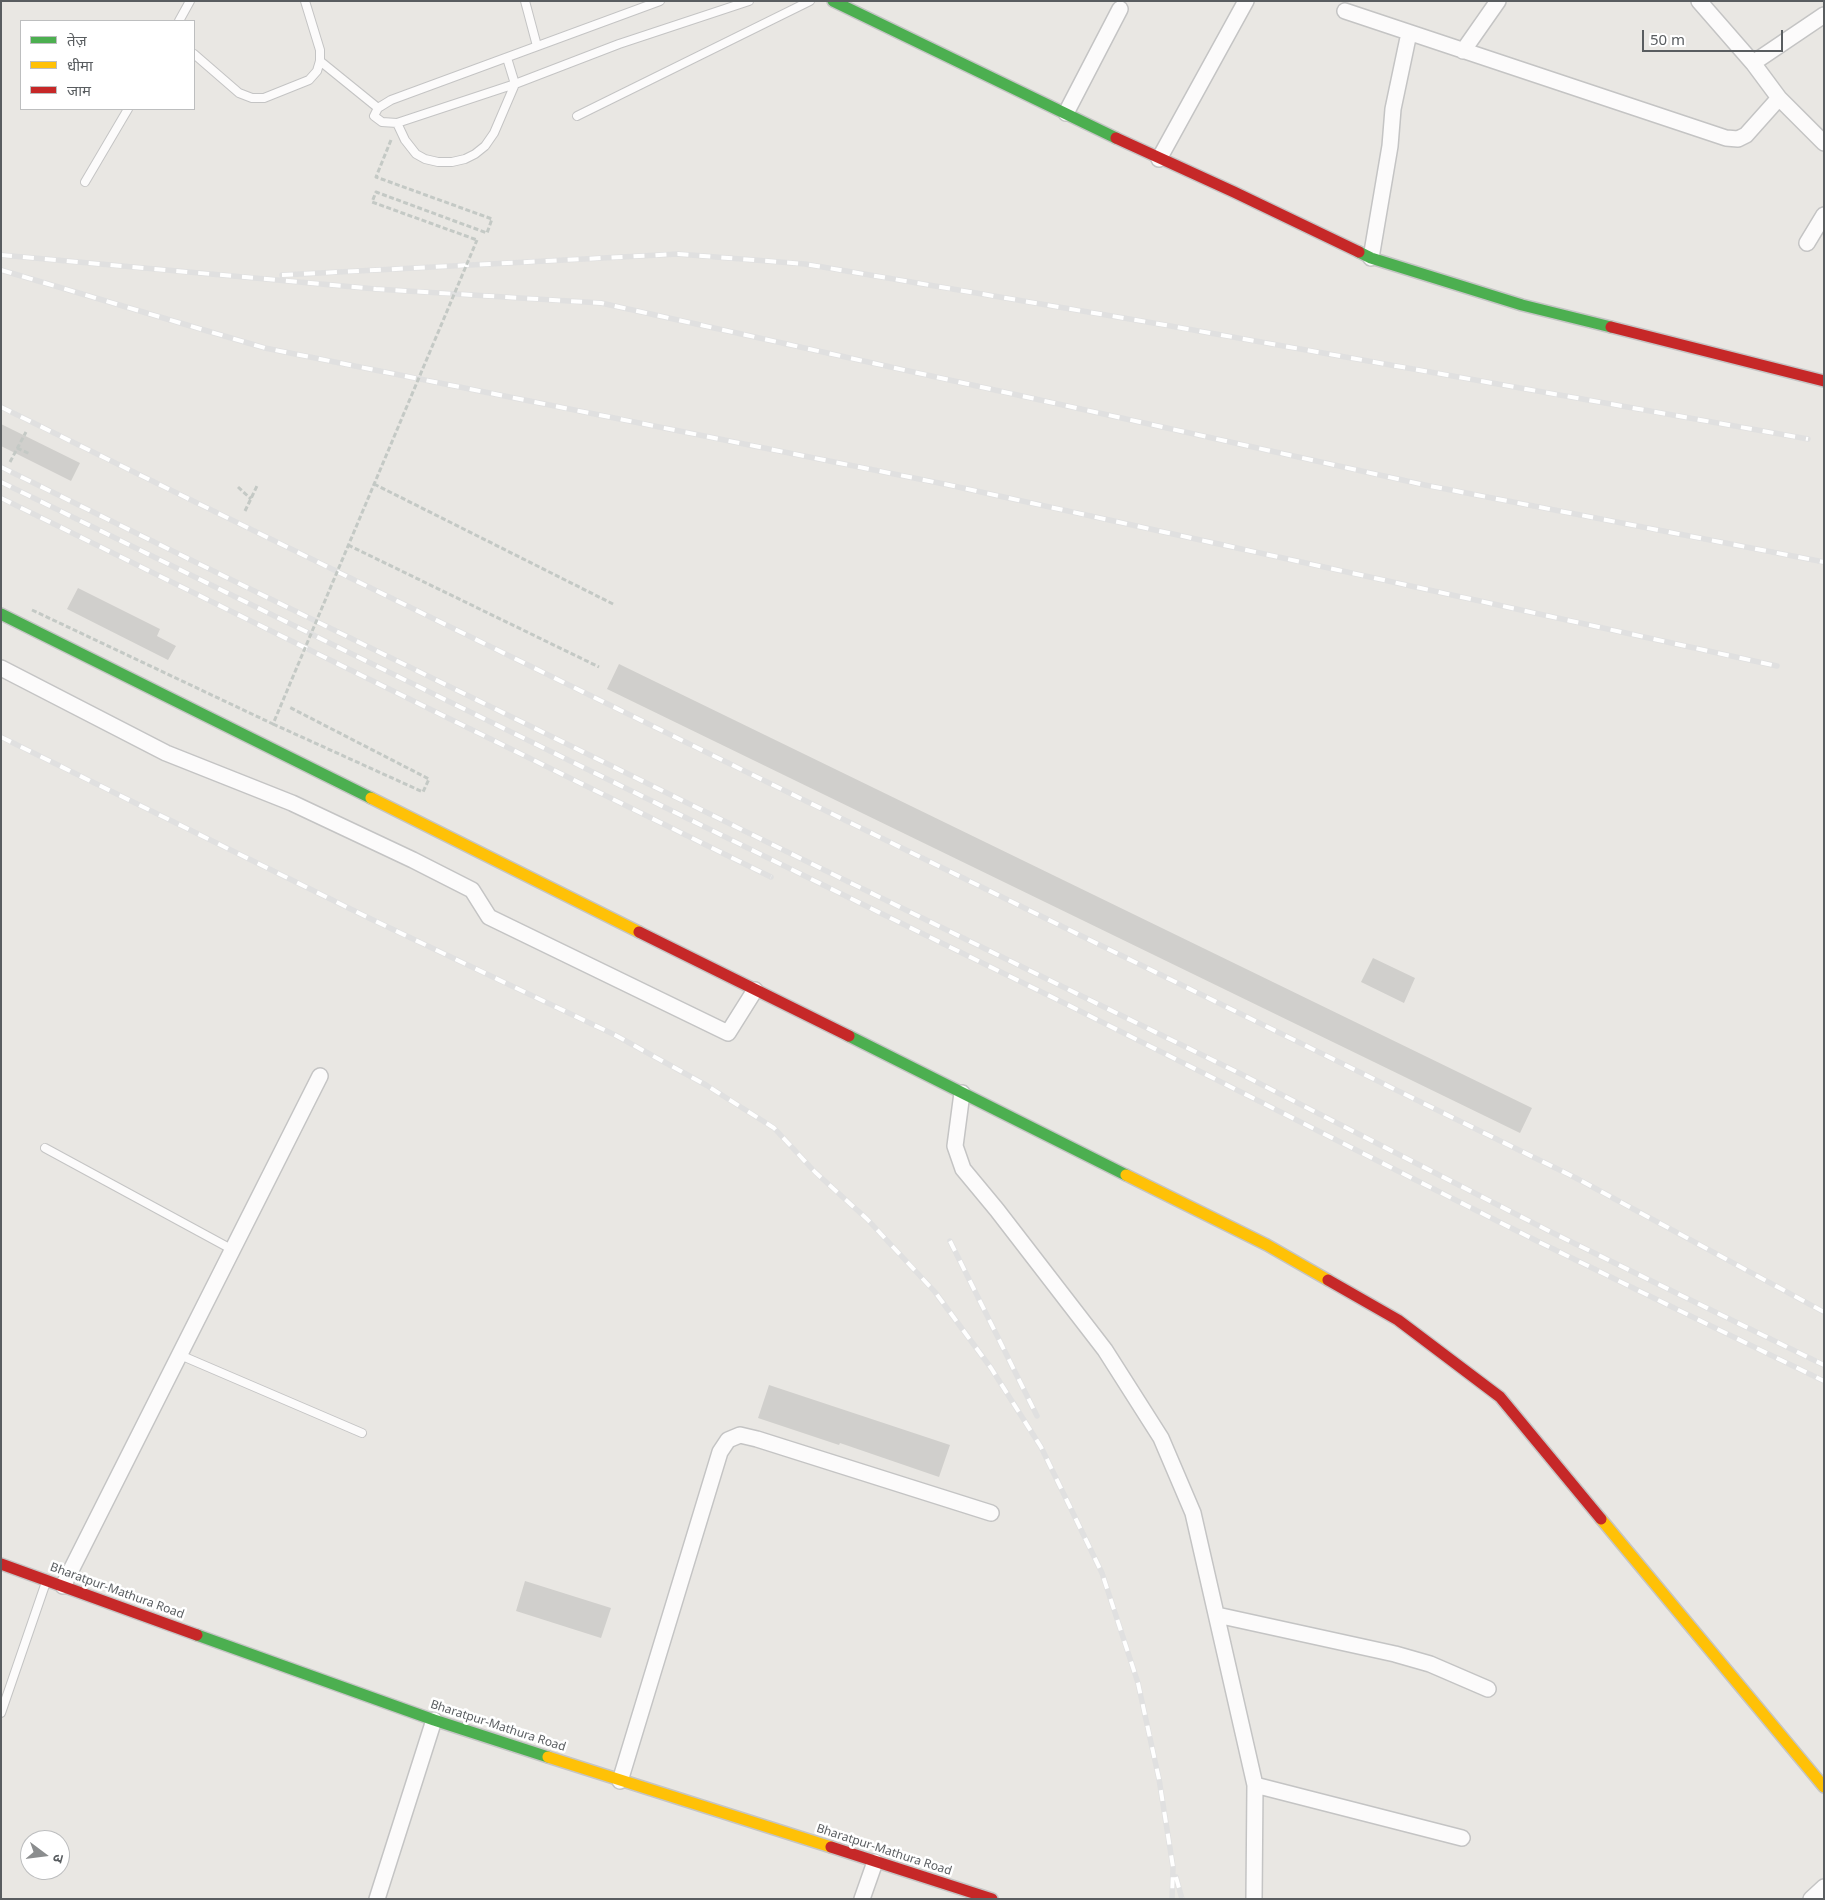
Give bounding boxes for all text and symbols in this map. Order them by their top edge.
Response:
legend [20,20,195,110]
scale bar [1645,20,1786,52]
text: 50 m [1650,29,1685,49]
text: तेज़ [67,30,87,50]
text: धीमा [67,55,93,75]
text: जाम [67,80,91,100]
street label: Bharatpur-Mathura Road [48,1560,186,1622]
street label: Bharatpur-Mathura Road [428,1697,568,1755]
street label: Bharatpur-Mathura Road [814,1821,954,1879]
north arrow [20,1830,70,1880]
text: उ [49,1852,69,1865]

